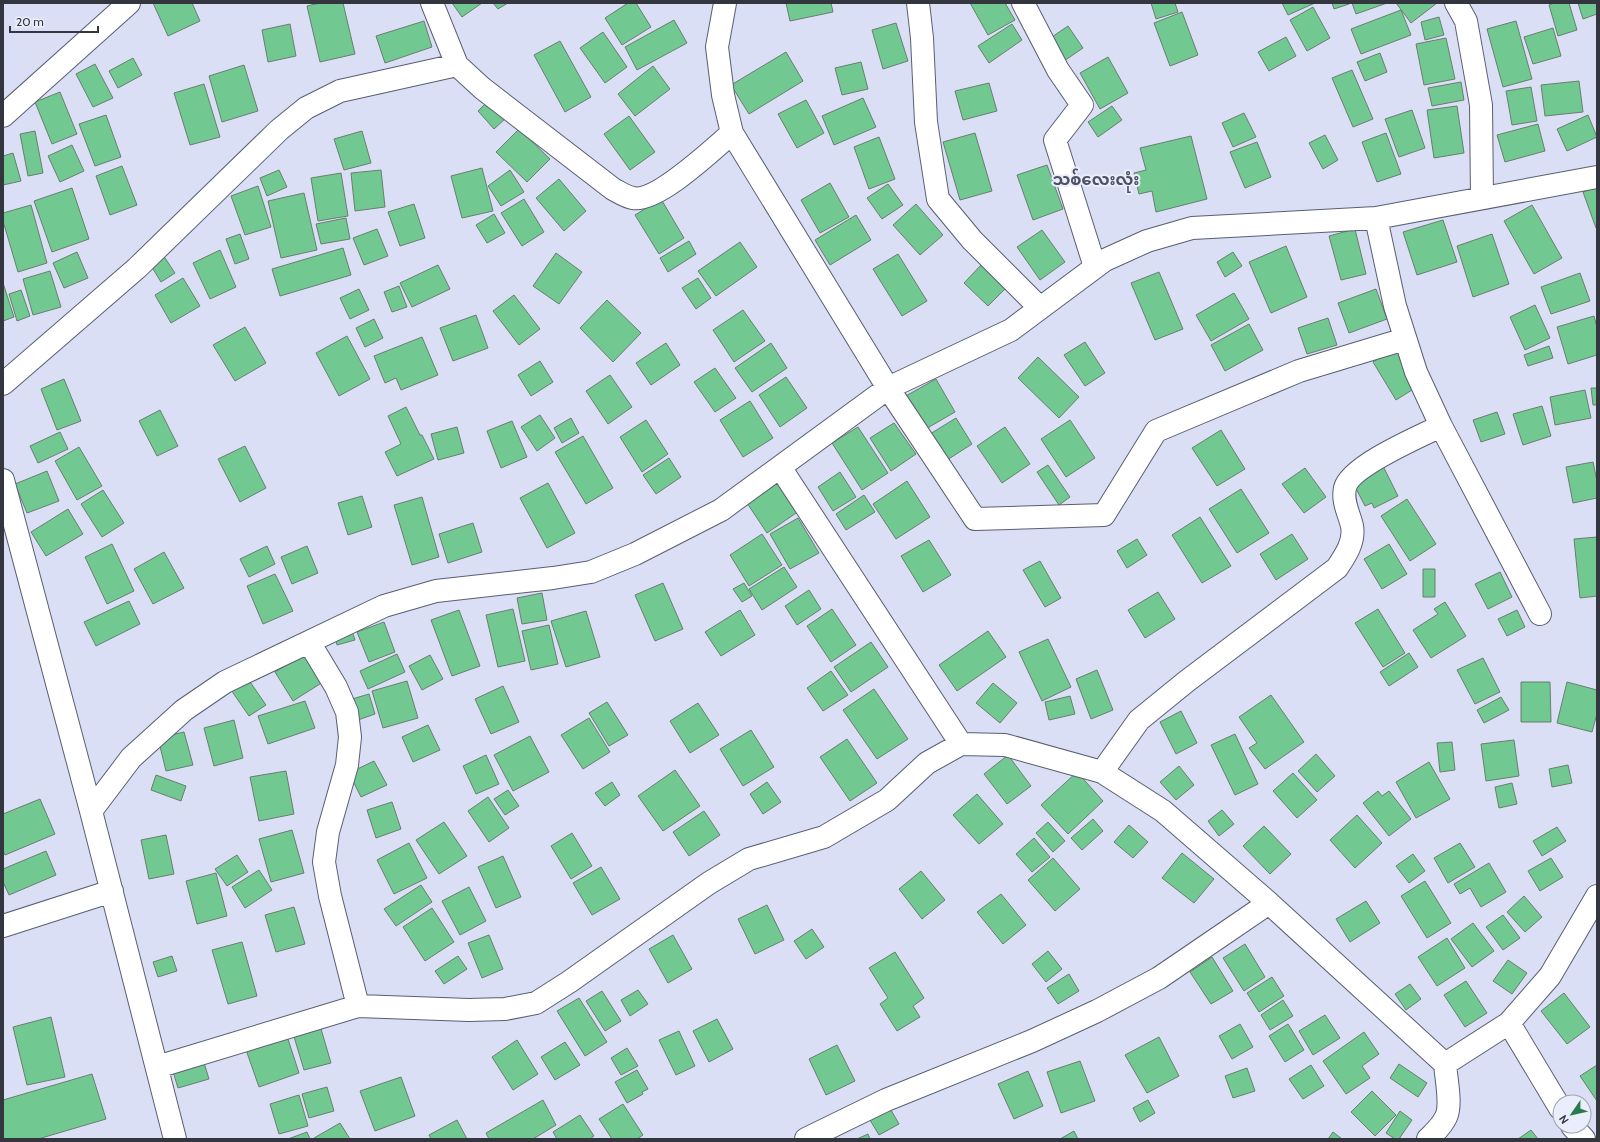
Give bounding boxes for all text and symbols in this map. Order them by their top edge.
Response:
scale bar [10,8,98,34]
text: 20 m [16,14,44,29]
district label: သစ်လေးလုံး [1053,168,1139,193]
north arrow [1552,1094,1592,1134]
text: N [1556,1112,1572,1127]

